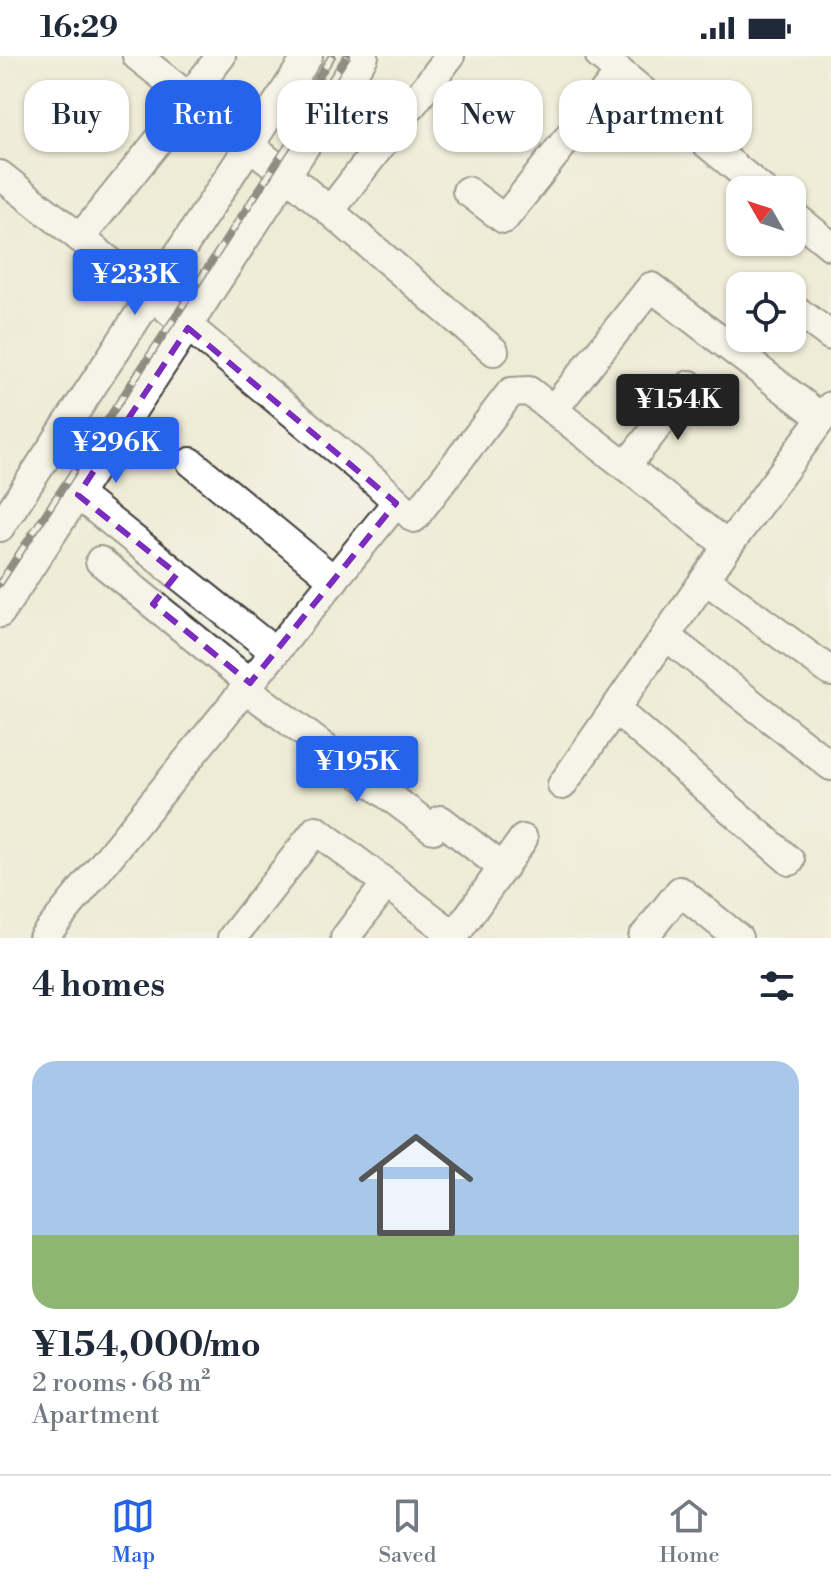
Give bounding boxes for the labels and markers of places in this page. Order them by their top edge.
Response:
pin: ¥233K [79,249,191,317]
pin: ¥154K [622,374,734,442]
pin: ¥296K [60,417,172,485]
pin: ¥195K [301,736,413,804]

